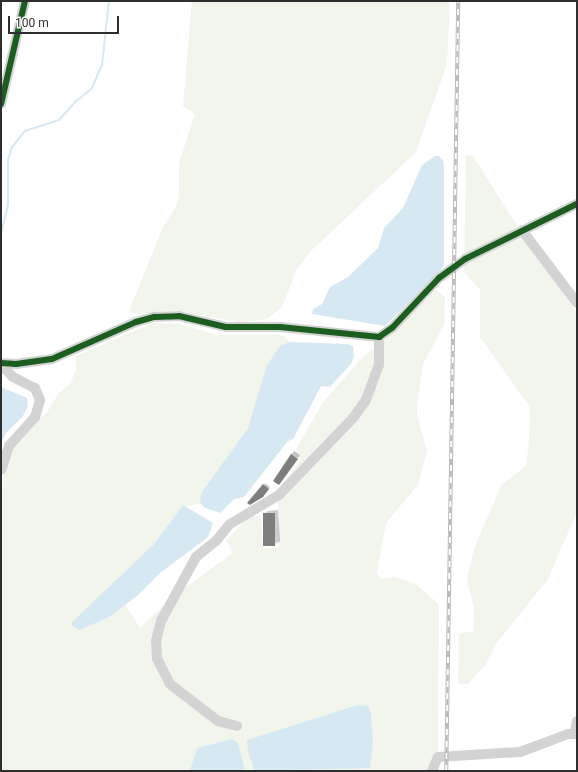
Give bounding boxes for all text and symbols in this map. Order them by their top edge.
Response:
scale bar [10,8,121,34]
text: 100 m [15,16,49,30]

